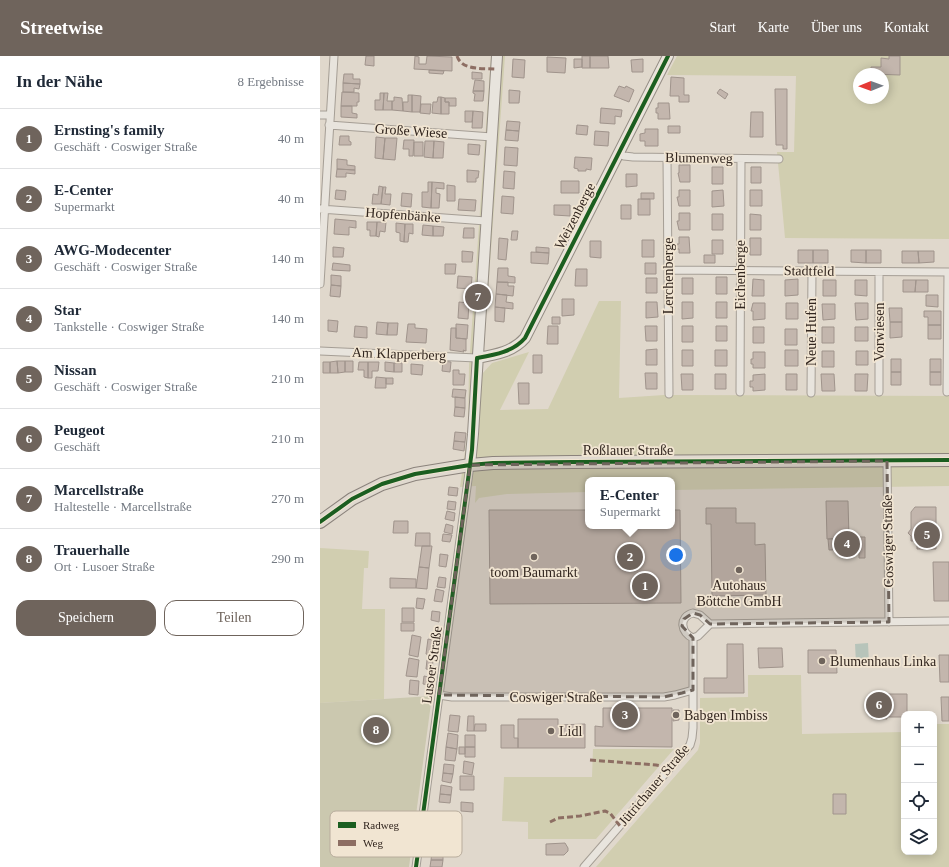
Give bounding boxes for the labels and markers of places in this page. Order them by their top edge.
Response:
pin: 7 [465,282,491,312]
pin: 5 [914,520,940,550]
pin: 4 [834,529,860,559]
pin: 2 [617,542,643,572]
marker: toom Baumarkt [529,552,539,562]
place label: toom Baumarkt [490,565,578,580]
marker: Autohaus Böttche GmbH [734,565,744,575]
pin: 1 [632,571,658,601]
place label: Autohaus Böttche GmbH [696,578,782,609]
place label: Blumenhaus Linka [830,654,937,669]
marker: Blumenhaus Linka [817,656,827,666]
pin: 6 [866,690,892,720]
pin: 3 [612,700,638,730]
place label: Babgen Imbiss [684,708,768,723]
marker: Babgen Imbiss [671,710,681,720]
pin: 8 [363,715,389,745]
place label: Lidl [559,724,582,739]
marker: Lidl [546,726,556,736]

